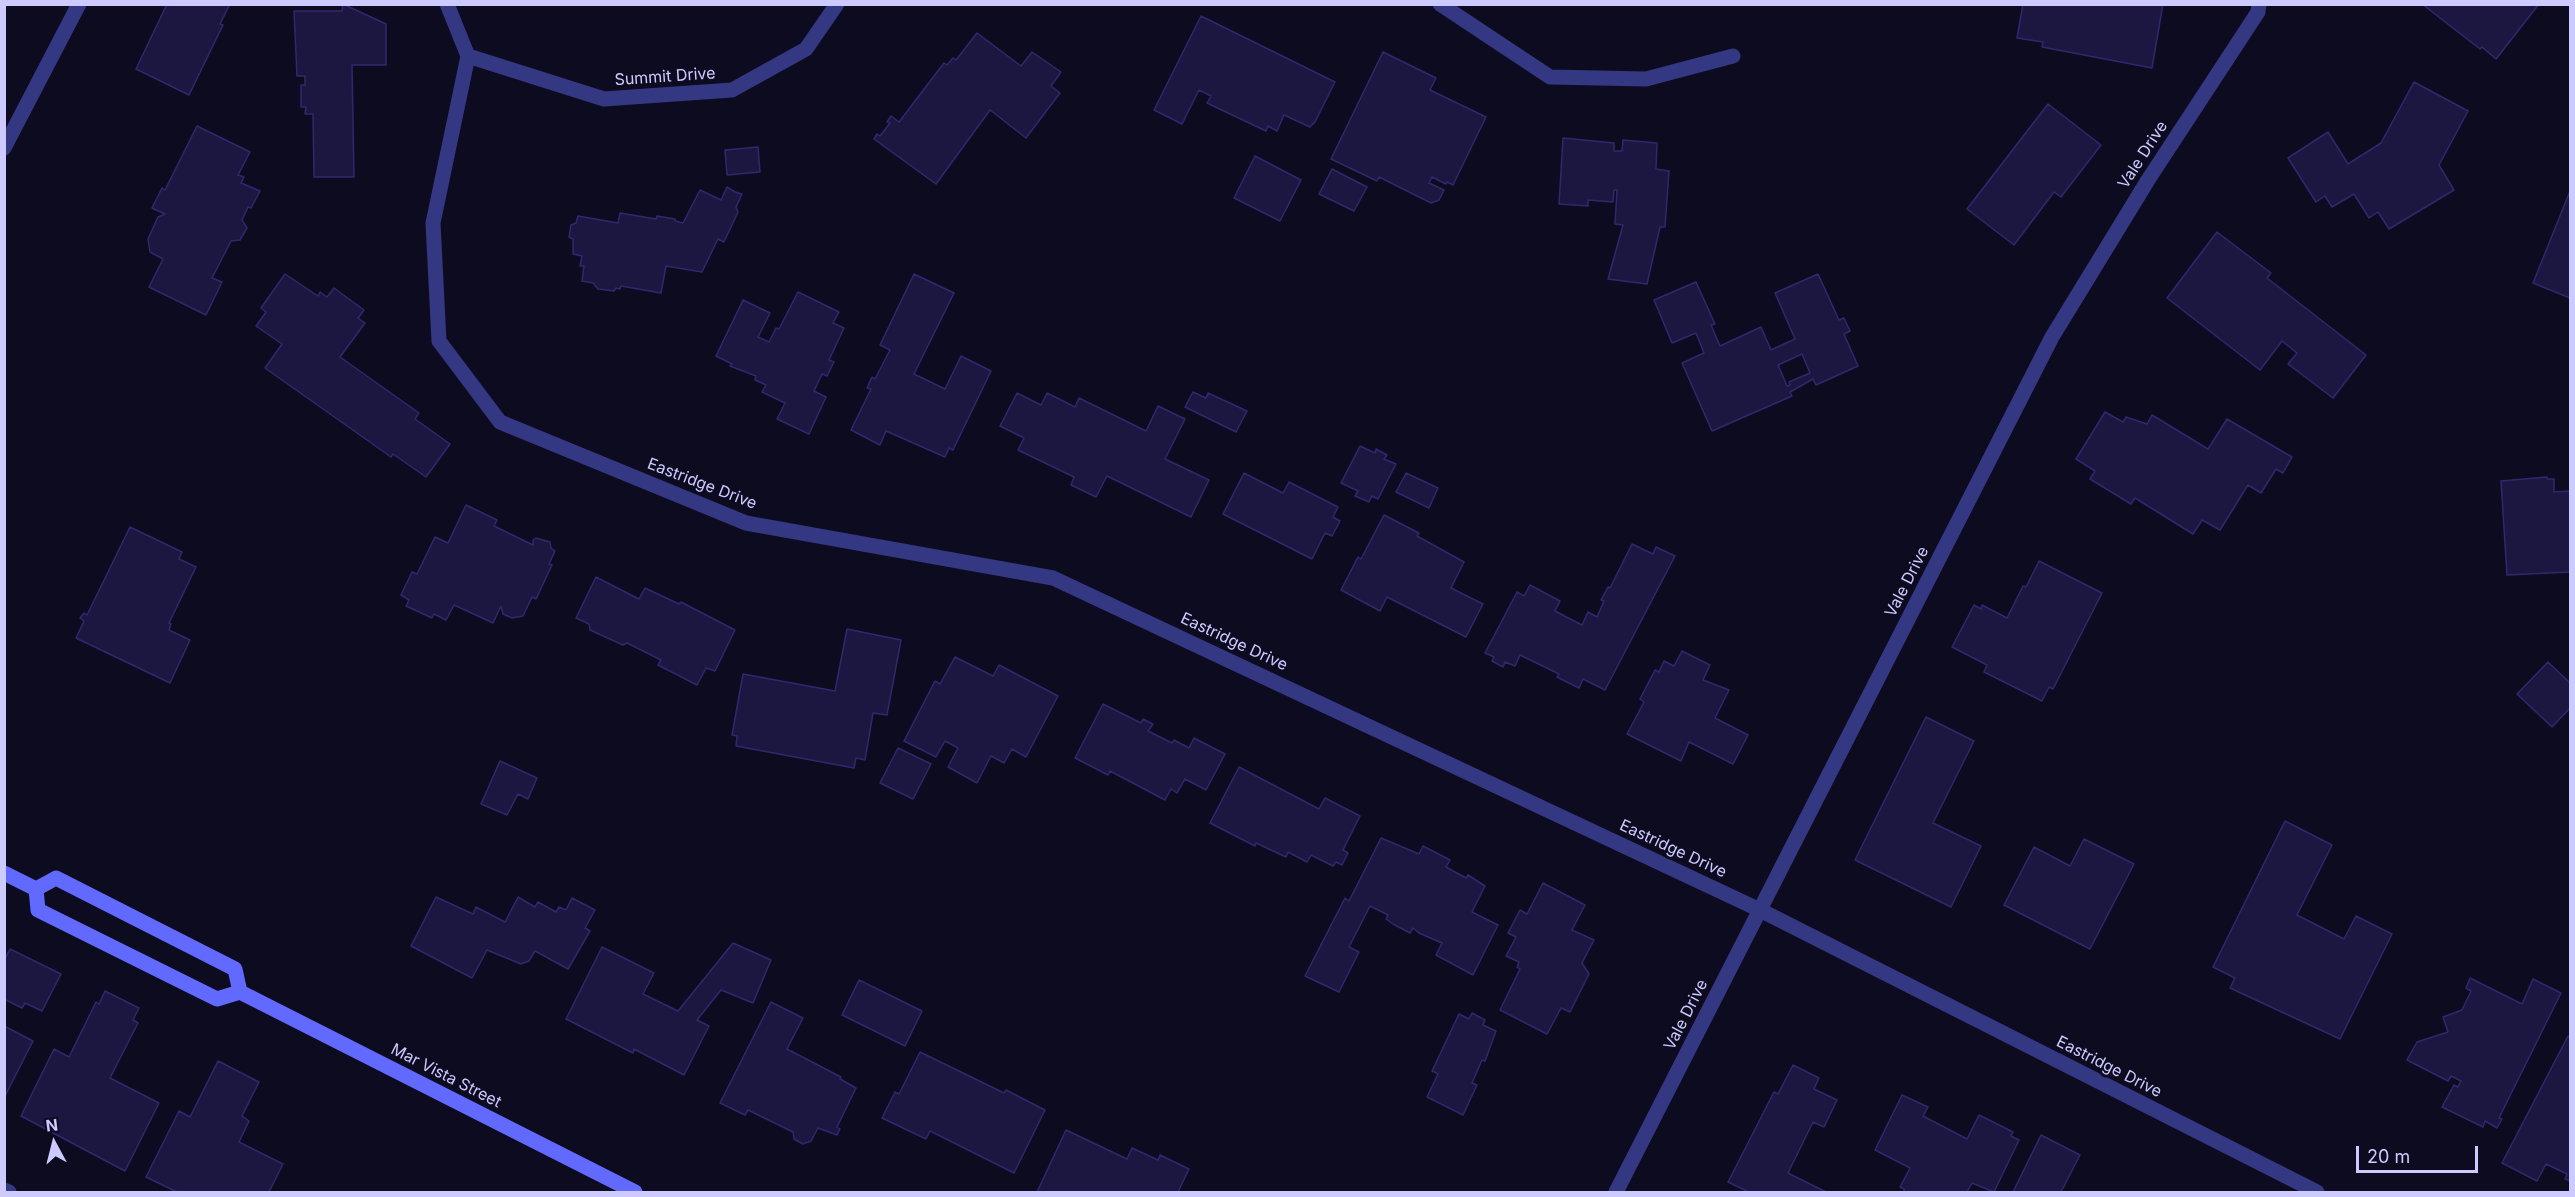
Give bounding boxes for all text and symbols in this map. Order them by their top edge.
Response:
street label: Summit Drive [614,64,716,90]
street label: Vale Drive [2114,118,2172,192]
street label: Eastridge Drive [645,454,759,514]
street label: Vale Drive [1881,544,1933,620]
street label: Eastridge Drive [1178,609,1290,675]
street label: Eastridge Drive [1617,816,1729,882]
street label: Vale Drive [1660,977,1712,1053]
street label: Eastridge Drive [2053,1032,2165,1102]
street label: Mar Vista Street [388,1040,504,1112]
north arrow [24,1113,84,1173]
text: N [45,1114,59,1136]
scale bar [2359,1134,2480,1172]
text: 20 m [2367,1146,2410,1167]

